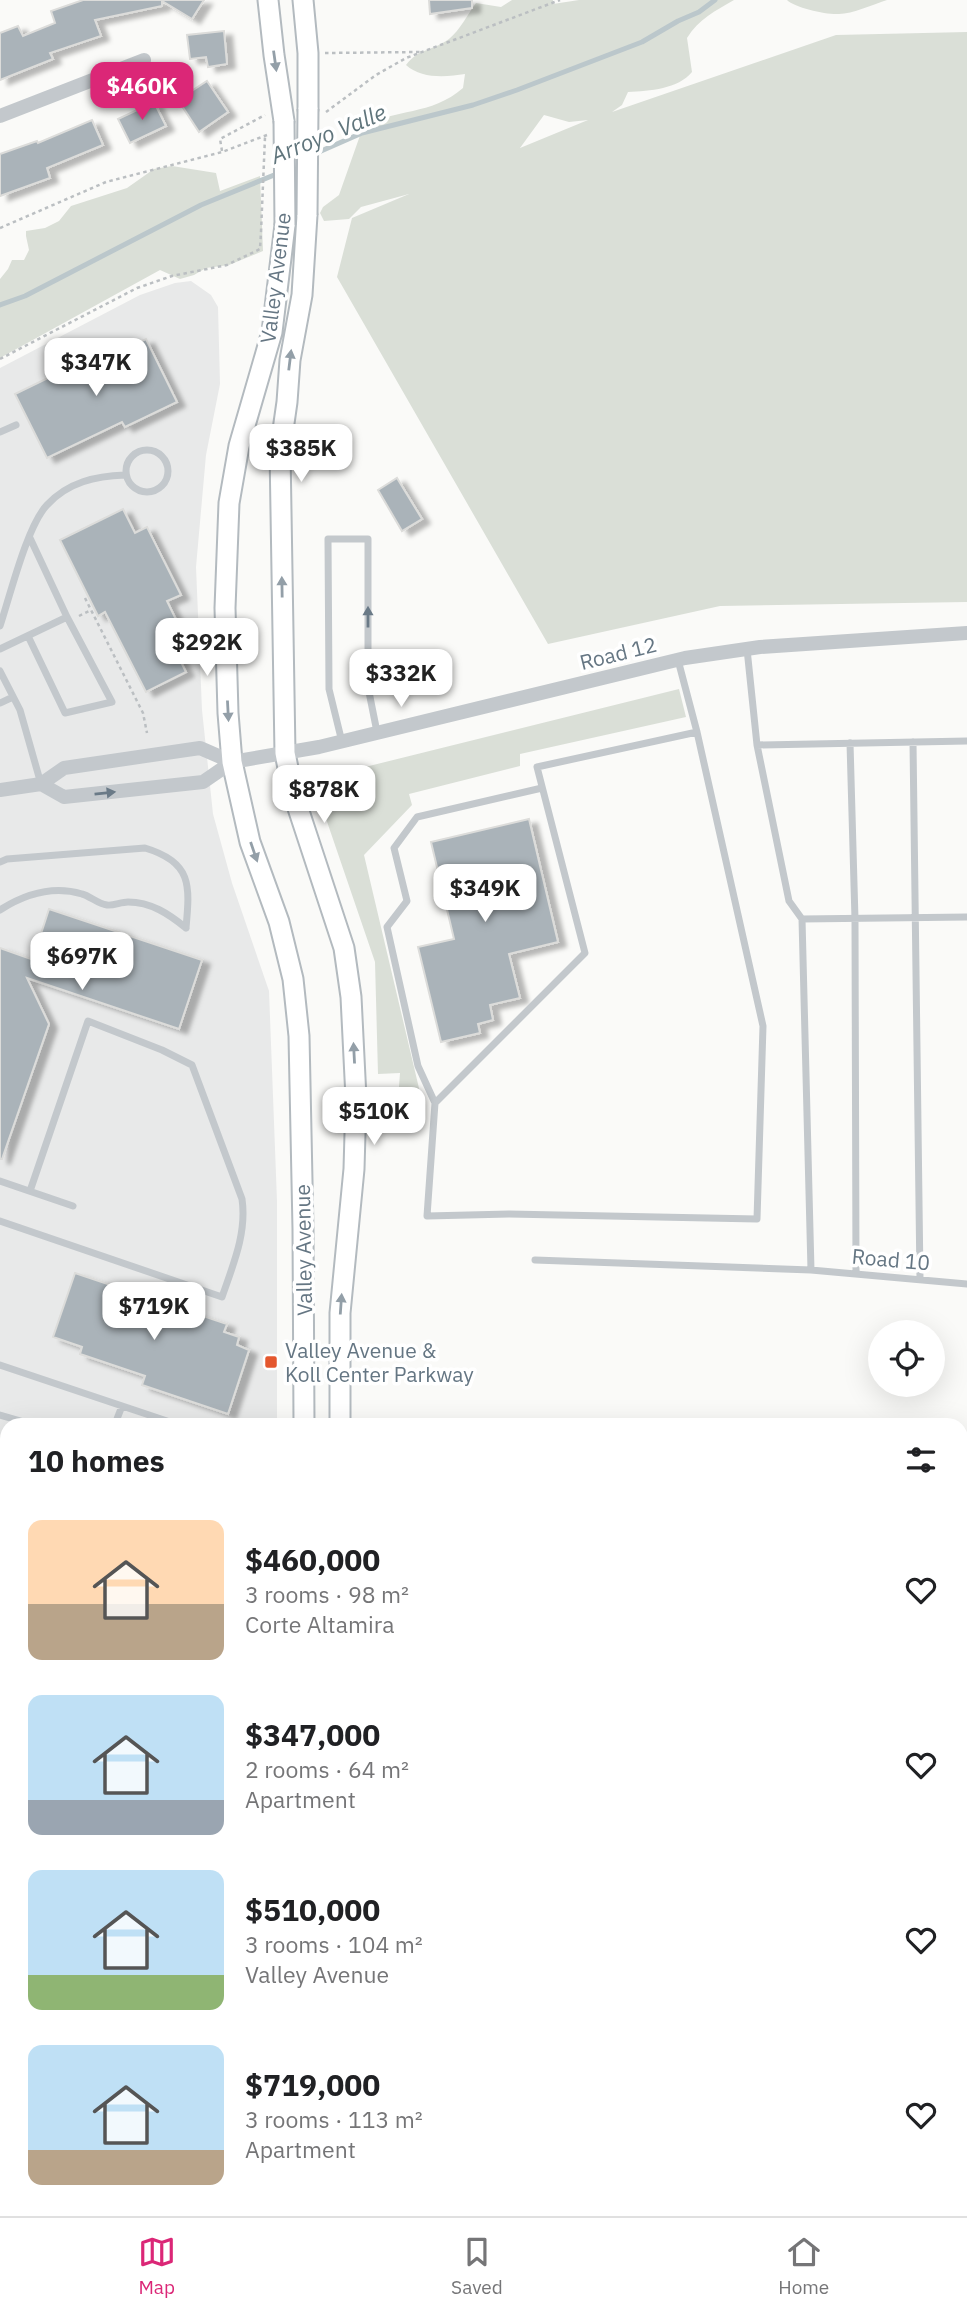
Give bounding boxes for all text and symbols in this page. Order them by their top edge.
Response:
one-way arrow [269,50,280,72]
pin: $460K [93,62,191,122]
text: $460K [106,70,178,100]
water label: Arroyo Valle [265,96,390,170]
street label: Valley Avenue [253,211,297,345]
pin: $347K [47,338,145,398]
text: $347K [60,346,132,376]
one-way arrow [285,349,296,371]
pin: $385K [252,424,350,484]
text: $385K [265,432,337,462]
one-way arrow [276,575,288,597]
one-way arrow [362,605,374,627]
pin: $292K [158,618,256,678]
text: $292K [171,626,243,656]
street label: Road 12 [577,630,659,676]
pin: $332K [352,650,450,709]
text: $332K [365,657,437,687]
one-way arrow [223,700,234,722]
pin: $878K [275,766,373,825]
text: $878K [288,773,360,803]
one-way arrow [95,787,117,798]
one-way arrow [249,841,260,862]
pin: $349K [436,864,534,924]
text: $349K [449,872,521,902]
pin: $697K [33,932,131,992]
text: $697K [46,940,118,970]
one-way arrow [348,1042,359,1064]
pin: $510K [325,1088,423,1147]
text: $510K [338,1095,410,1125]
street label: Valley Avenue [288,1184,318,1316]
street label: Road 10 [851,1242,931,1276]
pin: $719K [105,1282,203,1342]
text: $719K [118,1290,190,1320]
one-way arrow [336,1293,347,1315]
map controls [868,1320,945,1397]
button: locate [868,1320,945,1397]
place label: Valley Avenue & Koll Center Parkway [285,1336,474,1388]
marker: Valley Avenue & Koll Center Parkway [263,1354,279,1370]
text: 10 homes [28,1441,165,1480]
icon: filters [902,1441,940,1479]
text: $460,000 [245,1540,380,1579]
icon: home [84,1548,168,1632]
icon: heart [902,1571,940,1609]
text: 3 rooms · 98 m² [245,1579,409,1609]
text: Corte Altamira [245,1609,394,1639]
text: $347,000 [245,1715,380,1754]
icon: home [84,1723,168,1807]
icon: heart [902,1746,940,1784]
text: 2 rooms · 64 m² [245,1754,409,1784]
text: Apartment [245,1784,356,1814]
text: $510,000 [245,1890,380,1929]
icon: home [84,1898,168,1982]
icon: heart [902,1921,940,1959]
text: 3 rooms · 104 m² [245,1929,423,1959]
text: Valley Avenue [245,1959,389,1989]
text: $719,000 [245,2065,380,2104]
icon: home [84,2073,168,2157]
icon: heart [902,2096,940,2134]
text: 3 rooms · 113 m² [245,2104,423,2134]
text: Apartment [245,2134,356,2164]
tab: Map [138,2233,176,2299]
tab: Saved [451,2233,503,2299]
tab: Home [778,2233,829,2299]

